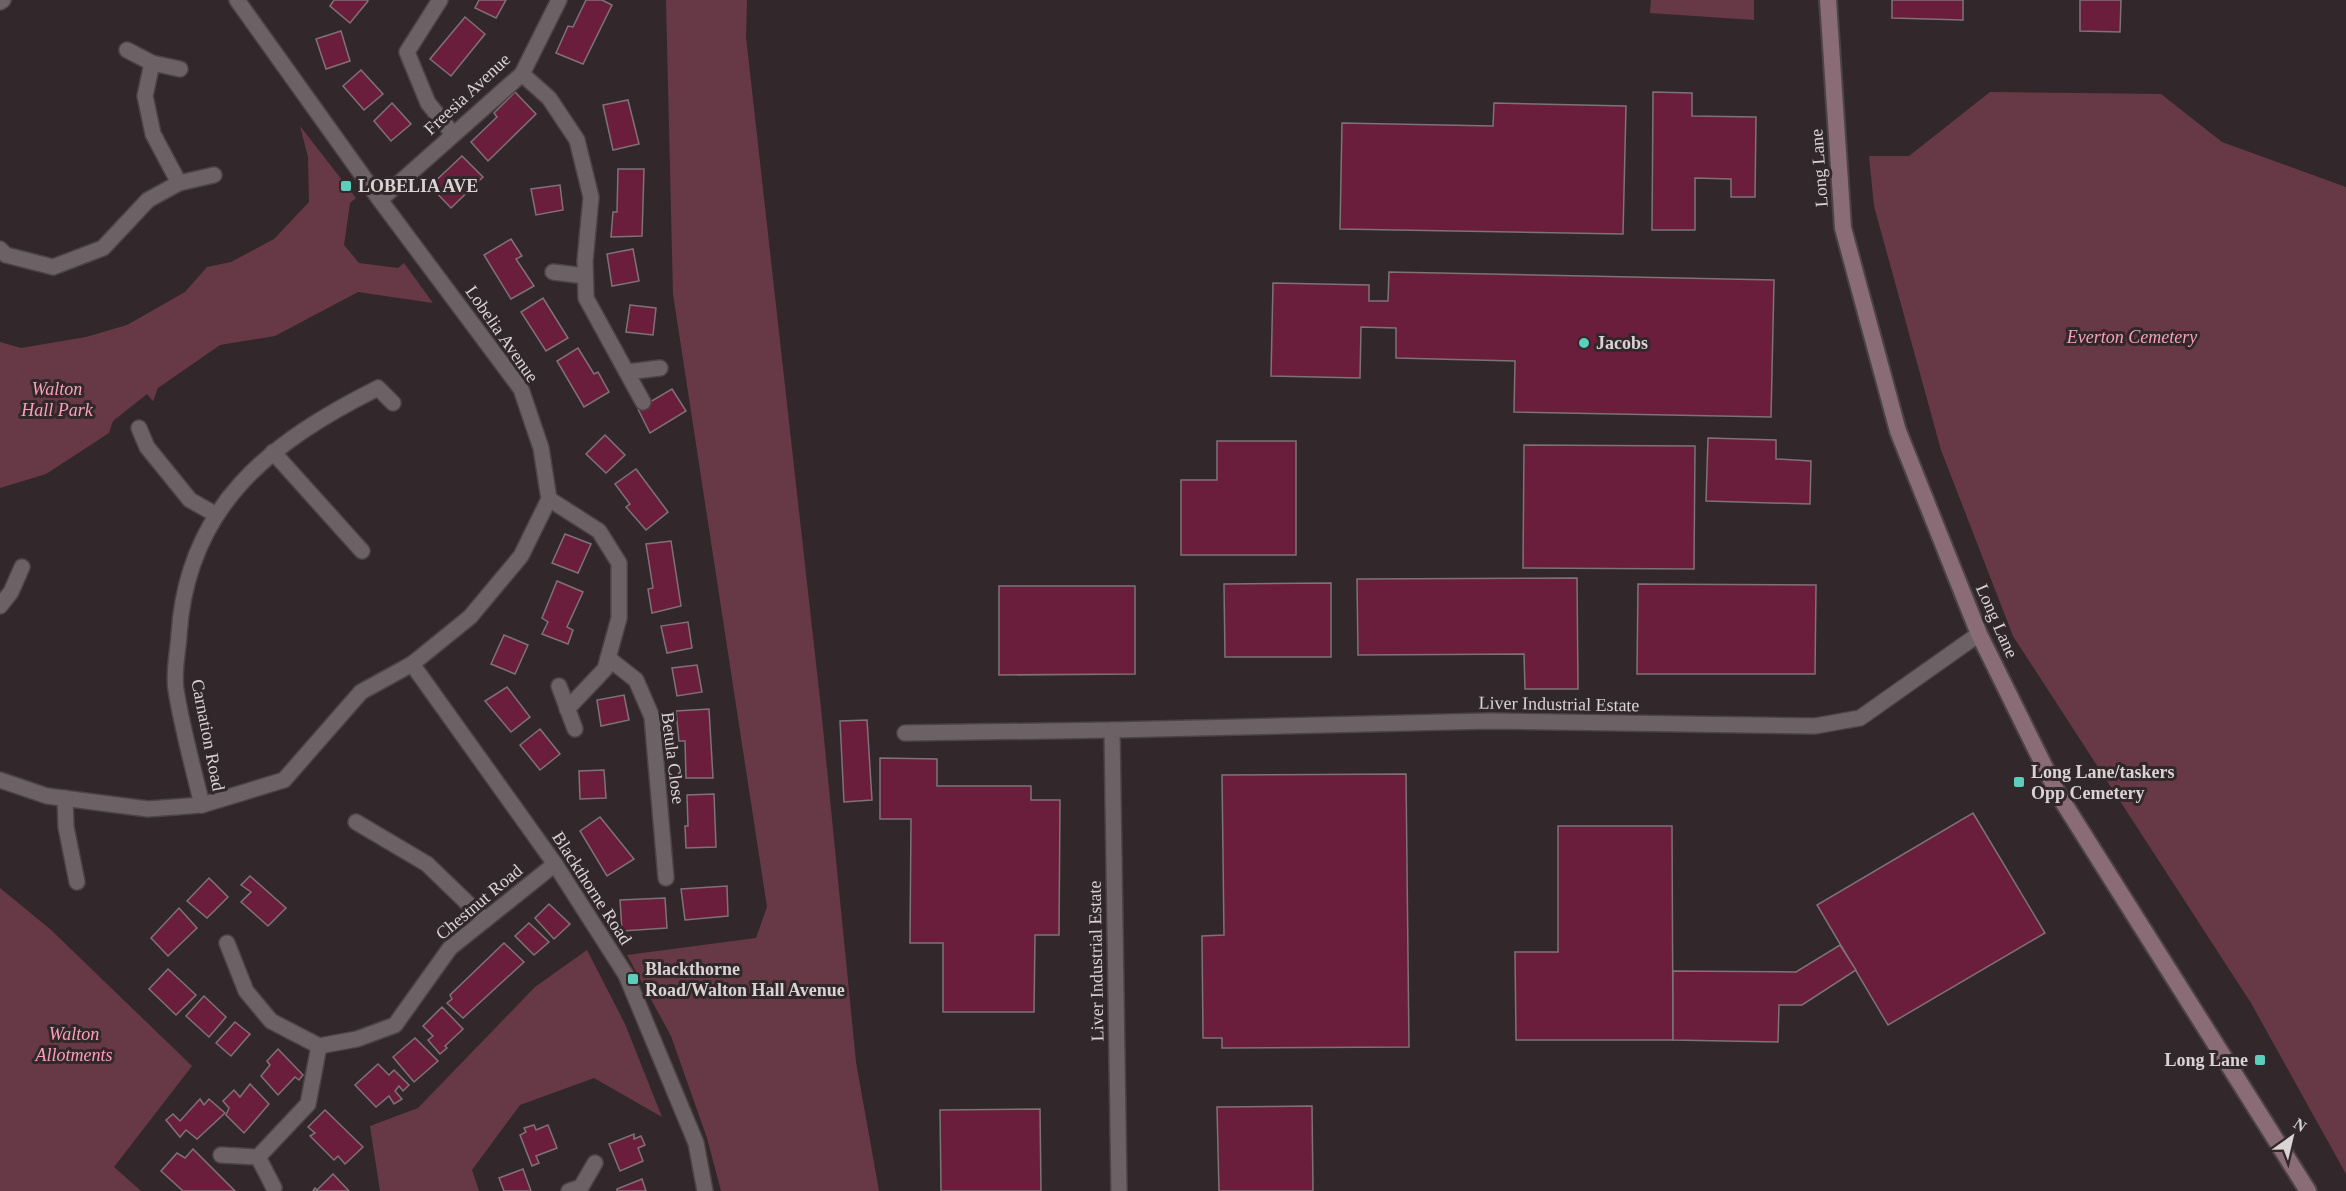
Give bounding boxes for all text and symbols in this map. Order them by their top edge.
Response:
street label: Freesia Avenue [420,49,514,139]
street label: Long Lane [1806,128,1832,208]
place label: LOBELIA AVE [358,176,478,196]
marker: LOBELIA AVE [339,179,353,193]
street label: Lobelia Avenue [461,282,543,386]
park label: Everton Cemetery [2066,327,2197,347]
place label: Jacobs [1596,333,1648,353]
marker: Jacobs [1577,336,1591,350]
park label: Walton Hall Park [20,379,94,420]
street label: Long Lane [1972,581,2022,661]
street label: Carnation Road [187,677,229,793]
street label: Liver Industrial Estate [1478,693,1640,715]
street label: Betula Close [657,711,689,805]
place label: Long Lane/taskers Opp Cemetery [2031,762,2175,803]
marker: Long Lane/taskers Opp Cemetery [2012,775,2026,789]
street label: Blackthorne Road [548,828,636,948]
street label: Chestnut Road [432,860,526,944]
street label: Liver Industrial Estate [1085,880,1107,1042]
place label: Blackthorne Road/Walton Hall Avenue [645,959,845,1000]
marker: Blackthorne Road/Walton Hall Avenue [626,972,640,986]
park label: Walton Allotments [35,1024,113,1065]
place label: Long Lane [2164,1050,2248,1070]
marker: Long Lane [2253,1053,2267,1067]
north arrow [2262,1107,2322,1167]
text: N [2291,1115,2310,1136]

